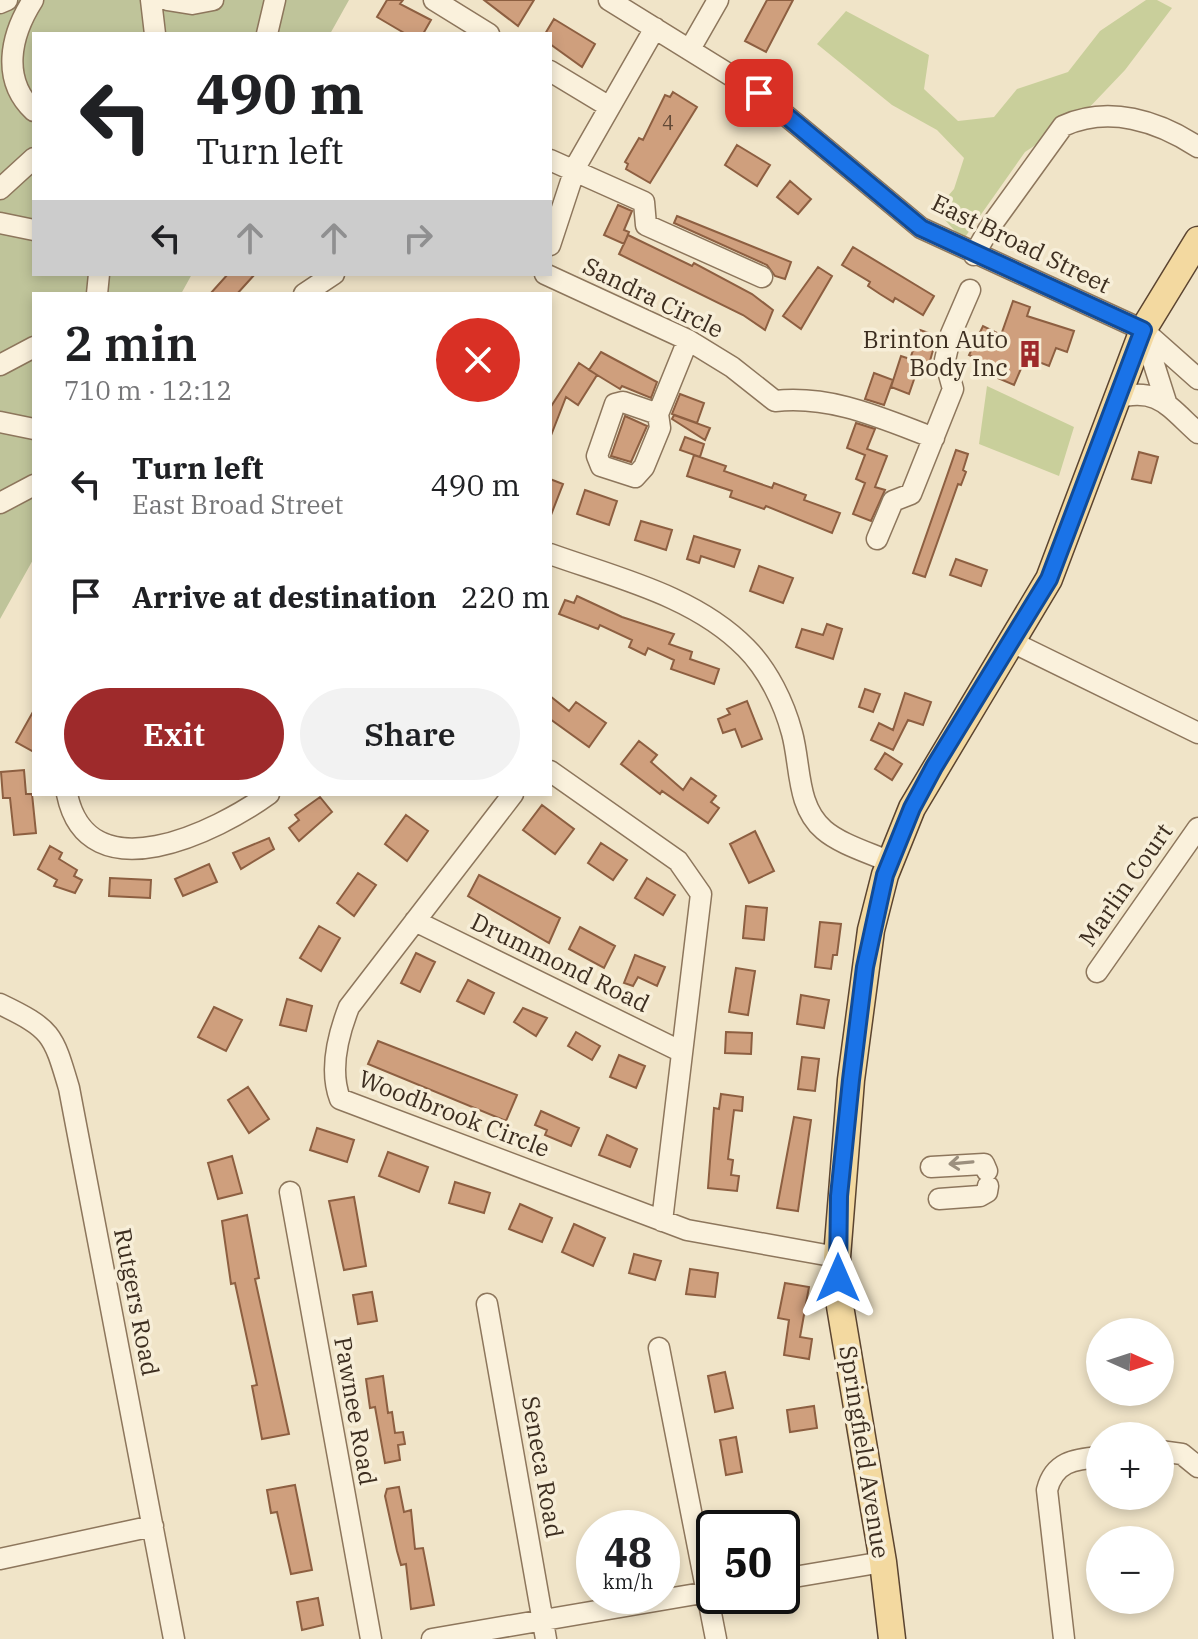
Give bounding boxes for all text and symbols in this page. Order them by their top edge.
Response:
text: 490 m [196,57,364,129]
pin [725,59,793,127]
icon: left [64,64,168,168]
icon: arrive [737,71,781,115]
house number: 4 [662,109,674,136]
text: Turn left [196,127,343,174]
street label: East Broad Street [927,186,1116,300]
icon: left [144,216,188,260]
icon: ahead [228,216,272,260]
icon: ahead [312,216,356,260]
icon: right [396,216,440,260]
street label: Sandra Circle [578,249,729,345]
text: 2 min [64,312,197,374]
button: close [436,318,520,402]
place label: Brinton Auto Body Inc [863,323,1008,383]
building icon: Brinton Auto Body Inc [1015,339,1045,369]
text: 710 m · 12:12 [64,373,232,407]
text: Turn left [132,448,264,487]
icon: left [64,462,108,506]
text: 490 m [430,465,520,504]
text: East Broad Street [132,487,344,521]
icon: arrive [64,574,108,618]
text: Arrive at destination [132,577,437,616]
text: 220 m [461,577,550,616]
button: Exit [64,688,284,780]
button: Share [300,688,520,780]
street label: Marlin Court [1071,817,1179,952]
street label: Drummond Road [466,905,655,1019]
street label: Woodbrook Circle [354,1062,555,1164]
one-way arrow [948,1156,975,1171]
street label: Rutgers Road [107,1225,167,1378]
position arrow [796,1236,880,1320]
north arrow [1086,1318,1174,1406]
map controls [1086,1318,1174,1614]
street label: Pawnee Road [327,1334,385,1488]
street label: Springfield Avenue [832,1343,898,1561]
street label: Seneca Road [515,1393,571,1540]
button: + [1086,1422,1174,1510]
speed limit sign: 50 [696,1510,800,1614]
text: 48 [604,1526,652,1578]
button: − [1086,1526,1174,1614]
text: km/h [603,1568,653,1595]

